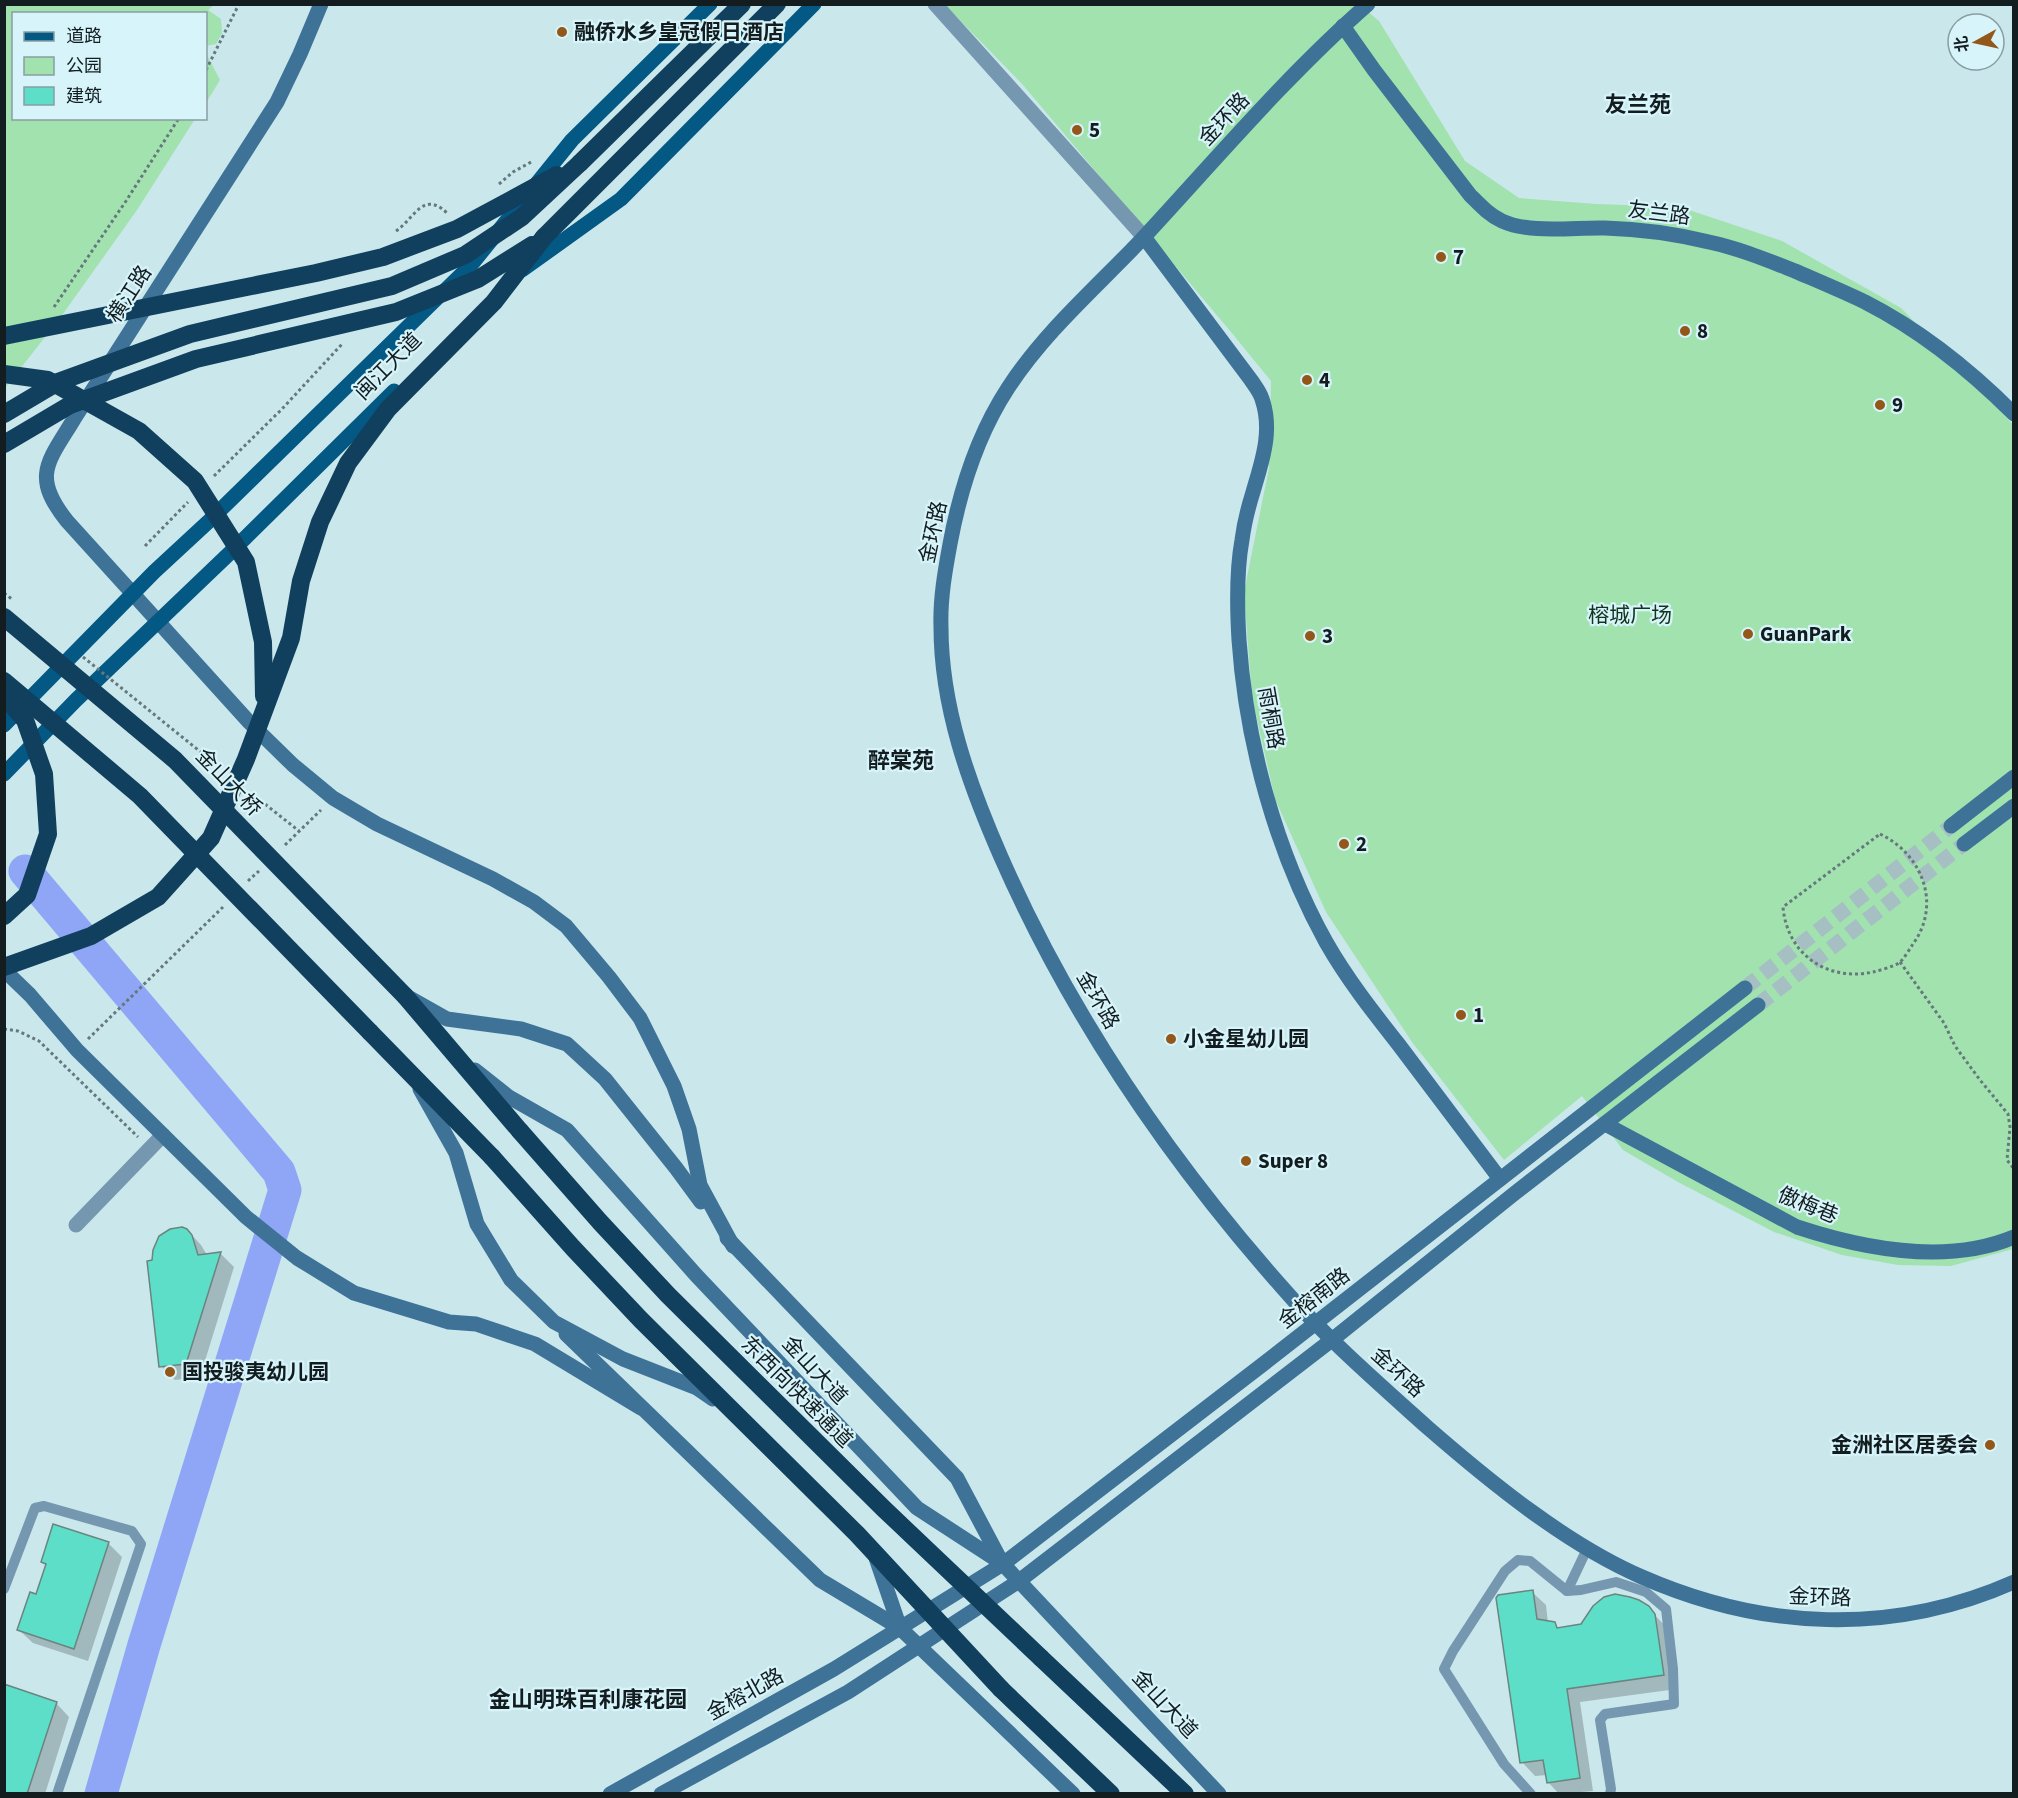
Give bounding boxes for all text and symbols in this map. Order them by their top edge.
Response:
legend [12,12,207,120]
north arrow [1946,12,2006,72]
place label: 融侨水乡皇冠假日酒店 [574,17,784,47]
text: 道路 [66,24,102,49]
marker: 融侨水乡皇冠假日酒店 [555,25,569,39]
text: 北 [1950,34,1974,53]
text: 公园 [66,54,102,79]
text: 建筑 [66,84,102,109]
street label: 金环路 [1192,86,1256,152]
district label: 友兰苑 [1605,89,1671,121]
place label: 5 [1089,115,1100,145]
marker: 5 [1070,123,1084,137]
street label: 友兰路 [1626,194,1692,232]
place label: 7 [1453,242,1464,272]
marker: 7 [1434,250,1448,264]
street label: 横江路 [99,259,159,329]
place label: 8 [1697,316,1708,346]
marker: 8 [1678,324,1692,338]
street label: 闽江大道 [348,326,428,406]
place label: 4 [1319,365,1330,395]
marker: 4 [1300,373,1314,387]
place label: 9 [1892,390,1903,420]
marker: 9 [1873,398,1887,412]
street label: 金环路 [912,498,954,566]
park label: 榕城广场 [1588,600,1672,630]
place label: GuanPark [1760,619,1852,649]
place label: 3 [1322,621,1333,651]
marker: GuanPark [1741,627,1755,641]
marker: 3 [1303,629,1317,643]
street label: 雨桐路 [1251,684,1291,752]
street label: 金山大桥 [189,741,269,823]
district label: 醉棠苑 [868,745,934,777]
place label: 2 [1356,829,1367,859]
marker: 2 [1337,837,1351,851]
street label: 金环路 [1069,965,1127,1035]
place label: 1 [1473,1000,1484,1030]
marker: 1 [1454,1008,1468,1022]
place label: 小金星幼儿园 [1183,1024,1309,1054]
marker: 小金星幼儿园 [1164,1032,1178,1046]
place label: Super 8 [1258,1146,1328,1176]
marker: Super 8 [1239,1154,1253,1168]
street label: 傲梅巷 [1773,1179,1843,1231]
street label: 金榕南路 [1272,1260,1356,1336]
street label: 东西向快速通道 [734,1329,860,1455]
street label: 金山大道 [775,1329,855,1411]
street label: 金环路 [1365,1340,1431,1404]
place label: 国投骏夷幼儿园 [182,1357,329,1387]
marker: 国投骏夷幼儿园 [163,1365,177,1379]
place label: 金洲社区居委会 [1831,1430,1978,1460]
marker: 金洲社区居委会 [1983,1438,1997,1452]
street label: 金环路 [1788,1581,1852,1613]
street label: 金榕北路 [701,1661,789,1727]
street label: 金山大道 [1125,1663,1205,1745]
district label: 金山明珠百利康花园 [489,1684,687,1716]

